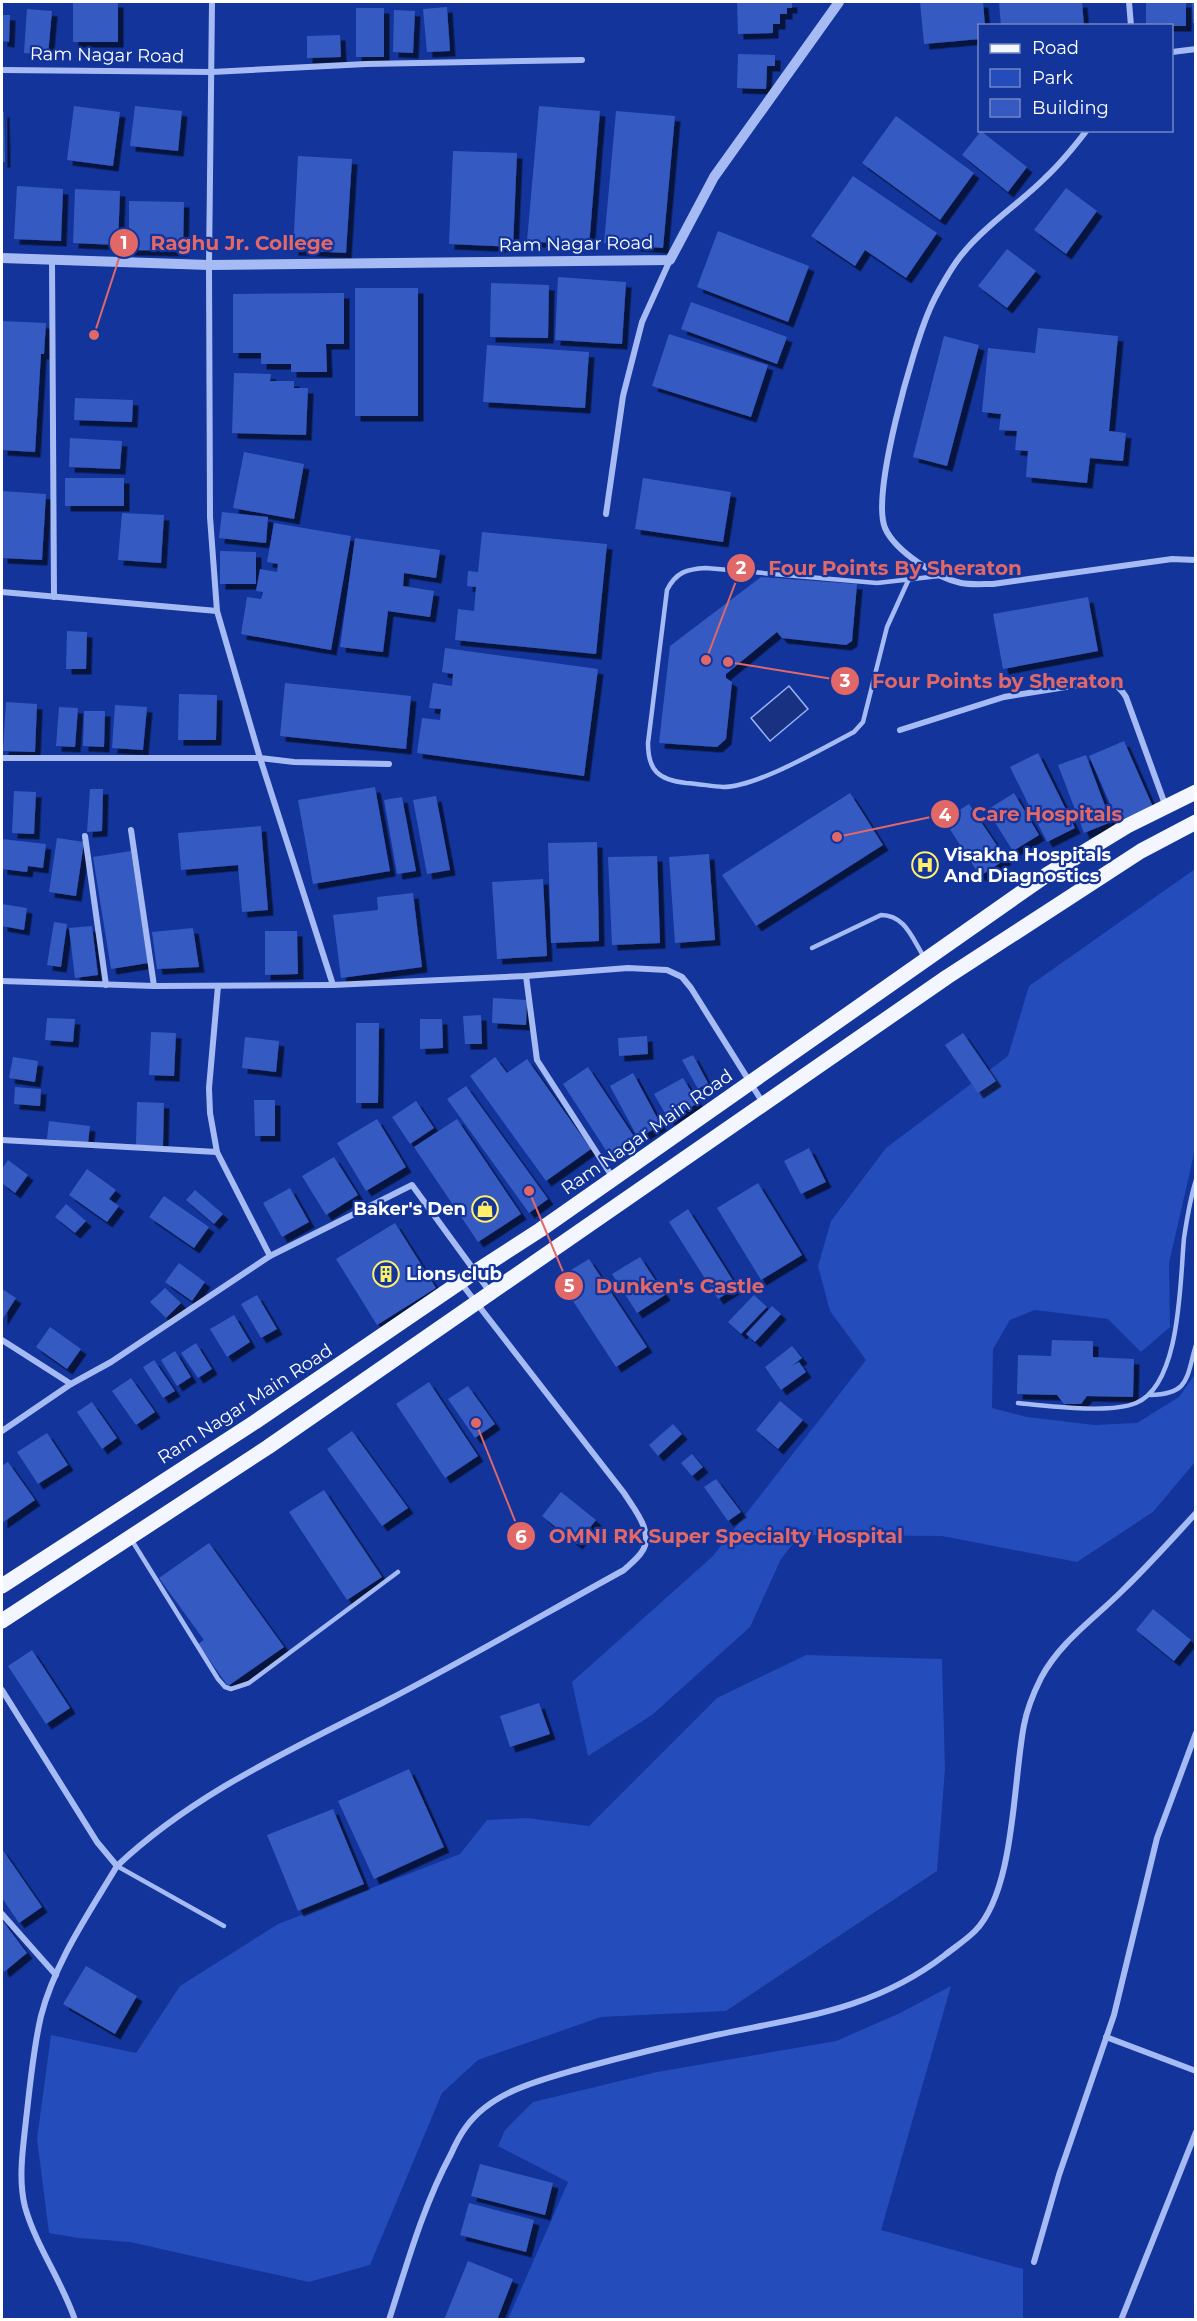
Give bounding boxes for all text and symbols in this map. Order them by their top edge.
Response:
legend [978,24,1173,132]
text: Road [1032,37,1079,59]
street label: Ram Nagar Road [30,43,184,67]
text: Park [1032,67,1073,89]
text: Building [1032,97,1109,119]
callout: Raghu Jr. College [109,224,346,262]
text: Raghu Jr. College [151,231,333,255]
text: 1 [120,232,128,254]
street label: Ram Nagar Road [499,232,653,256]
callout: Four Points By Sheraton [726,549,1034,587]
text: Four Points By Sheraton [768,556,1022,580]
text: 2 [736,557,747,579]
callout: Four Points by Sheraton [830,662,1136,700]
text: Four Points by Sheraton [872,669,1124,693]
text: 3 [839,670,851,692]
callout: Care Hospitals [930,795,1134,833]
text: Care Hospitals [972,802,1123,826]
text: 4 [939,804,952,826]
place label: Visakha Hospitals And Diagnostics [943,844,1112,887]
hospital icon: Visakha Hospitals And Diagnostics [910,850,940,880]
street label: Ram Nagar Main Road [557,1064,737,1200]
shop icon: Baker's Den [470,1194,500,1224]
place label: Baker's Den [353,1198,466,1220]
building icon: Lions club [371,1259,401,1289]
place label: Lions club [406,1263,502,1285]
callout: Dunken's Castle [554,1267,777,1305]
text: Dunken's Castle [596,1274,764,1298]
text: 5 [564,1275,575,1297]
street label: Ram Nagar Main Road [153,1339,337,1469]
callout: OMNI RK Super Specialty Hospital [506,1517,915,1555]
text: OMNI RK Super Specialty Hospital [549,1524,903,1548]
text: 6 [515,1526,527,1548]

